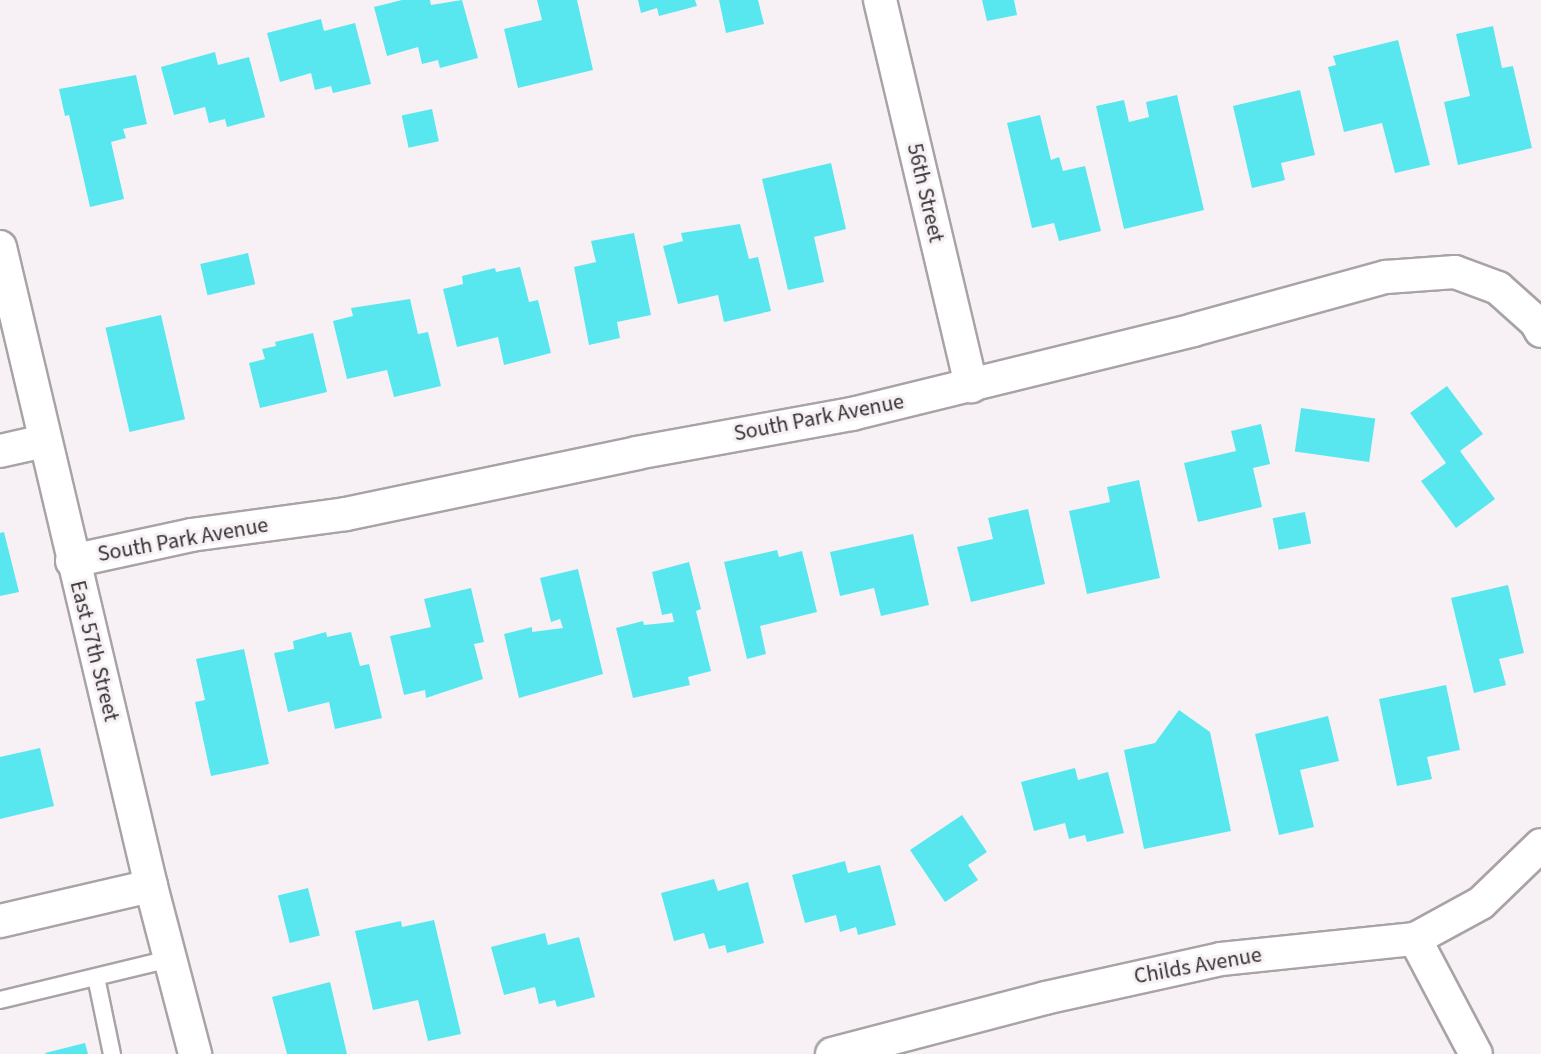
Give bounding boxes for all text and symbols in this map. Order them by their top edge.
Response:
street label: 56th Street [901,141,949,245]
street label: South Park Avenue [732,389,906,447]
street label: South Park Avenue [96,512,270,568]
street label: East 57th Street [64,578,124,724]
street label: Childs Avenue [1132,942,1264,990]

